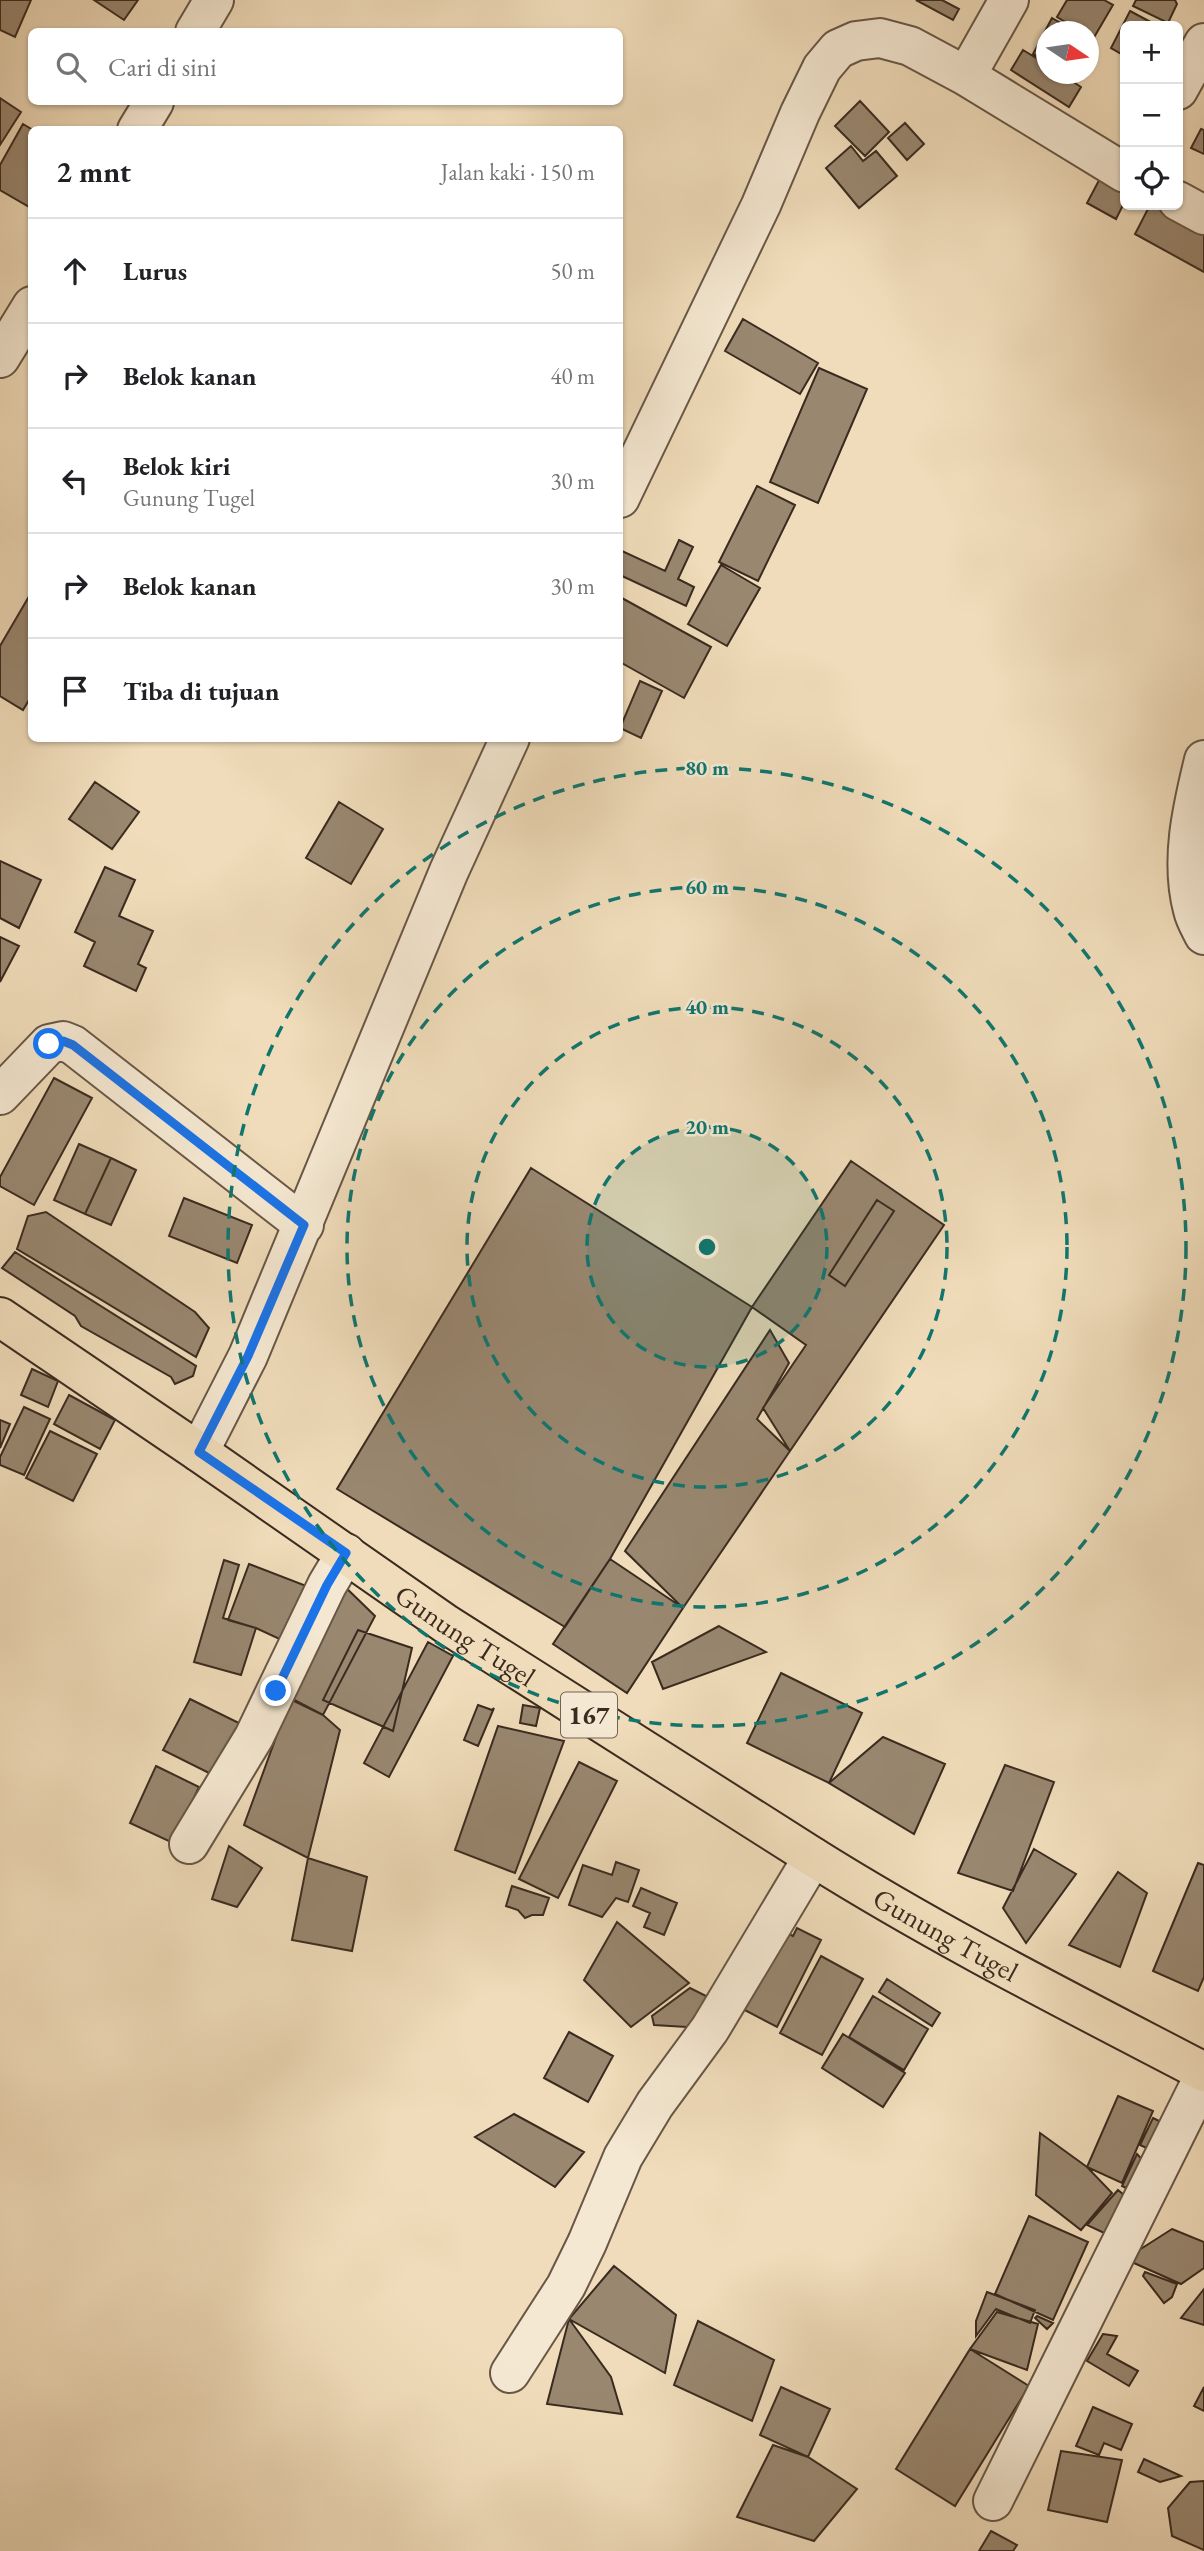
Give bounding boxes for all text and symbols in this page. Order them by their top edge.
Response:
north arrow [1036,21,1099,84]
map controls [1120,21,1183,210]
button: + [1120,21,1183,84]
search box [28,28,623,105]
icon: search [52,48,90,86]
text: Cari di sini [108,50,217,84]
button: − [1120,84,1183,147]
button: locate [1120,147,1183,210]
text: 2 mnt [56,152,131,191]
text: Jalan kaki · 150 m [441,157,595,187]
icon: ahead [56,252,94,290]
text: Lurus [123,254,187,288]
text: 50 m [550,256,595,286]
icon: right [56,357,94,395]
text: Belok kanan [123,359,257,393]
text: 40 m [550,361,595,391]
text: Belok kiri [123,449,230,483]
icon: left [56,462,94,500]
text: 30 m [550,466,595,496]
text: Gunung Tugel [123,483,255,513]
icon: right [56,567,94,605]
text: Belok kanan [123,569,257,603]
text: 30 m [550,571,595,601]
icon: arrive [56,672,94,710]
text: Tiba di tujuan [123,674,279,708]
text: 80 m [685,754,729,781]
text: 60 m [685,873,729,900]
text: 40 m [685,993,729,1020]
route start [33,1028,64,1059]
text: 20 m [685,1113,729,1140]
centre of rings [695,1235,719,1259]
street label: Gunung Tugel [388,1576,543,1694]
route end [260,1675,291,1706]
road number: 167 [561,1692,617,1738]
street label: Gunung Tugel [867,1880,1025,1990]

